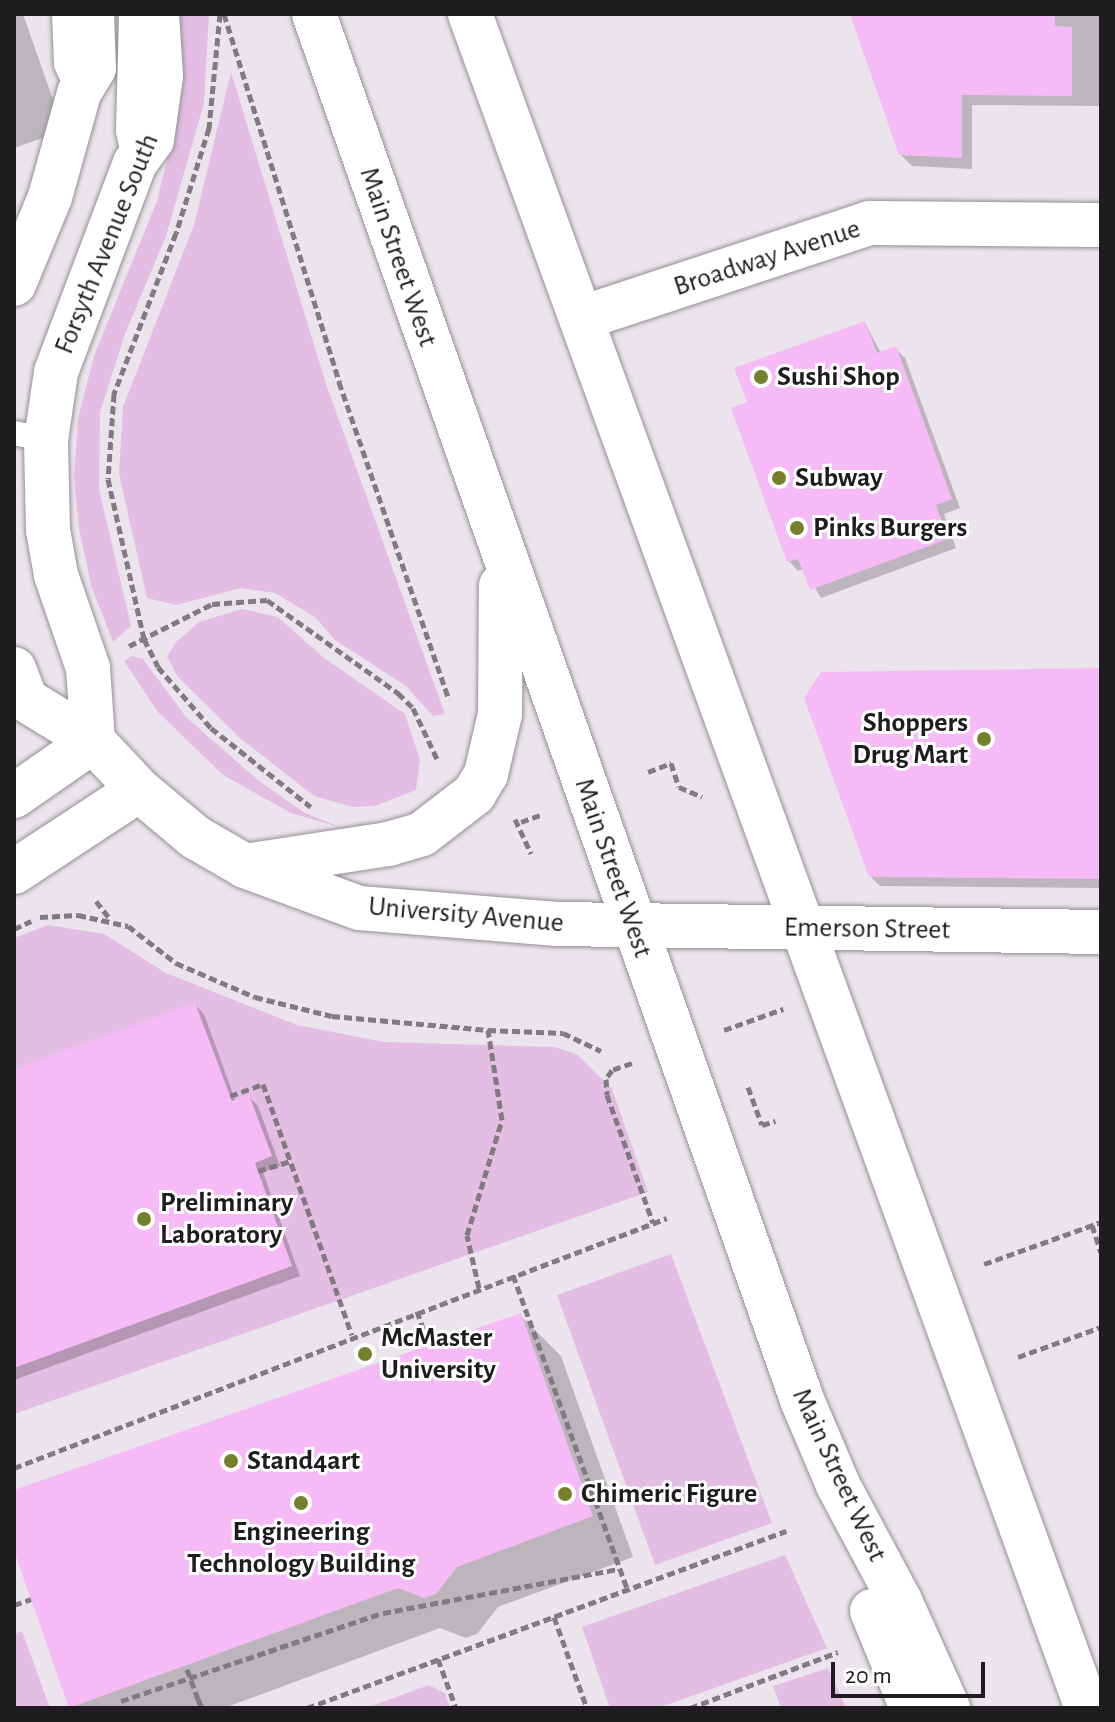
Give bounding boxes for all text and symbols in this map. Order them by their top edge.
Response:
street label: Forsyth Avenue South [48,129,166,359]
street label: Main Street West [352,163,444,351]
street label: Broadway Avenue [670,212,864,304]
place label: Sushi Shop [777,360,900,394]
marker: Sushi Shop [752,368,770,386]
place label: Subway [795,461,883,495]
marker: Subway [770,469,788,487]
place label: Pinks Burgers [813,511,967,545]
marker: Pinks Burgers [788,519,806,537]
place label: Shoppers Drug Mart [852,706,968,772]
marker: Shoppers Drug Mart [975,730,993,748]
street label: Main Street West [567,774,659,962]
street label: University Avenue [367,890,565,940]
street label: Emerson Street [784,911,950,947]
place label: Preliminary Laboratory [160,1186,293,1252]
marker: Preliminary Laboratory [135,1210,153,1228]
place label: McMaster University [381,1321,496,1387]
marker: McMaster University [356,1345,374,1363]
street label: Main Street West [784,1383,894,1567]
place label: Stand4art [247,1444,360,1478]
marker: Stand4art [222,1452,240,1470]
place label: Chimeric Figure [581,1477,757,1511]
marker: Chimeric Figure [556,1485,574,1503]
marker: Engineering Technology Building [292,1494,310,1512]
place label: Engineering Technology Building [187,1515,415,1581]
scale bar [835,1646,989,1696]
text: 20 m [845,1664,892,1688]

